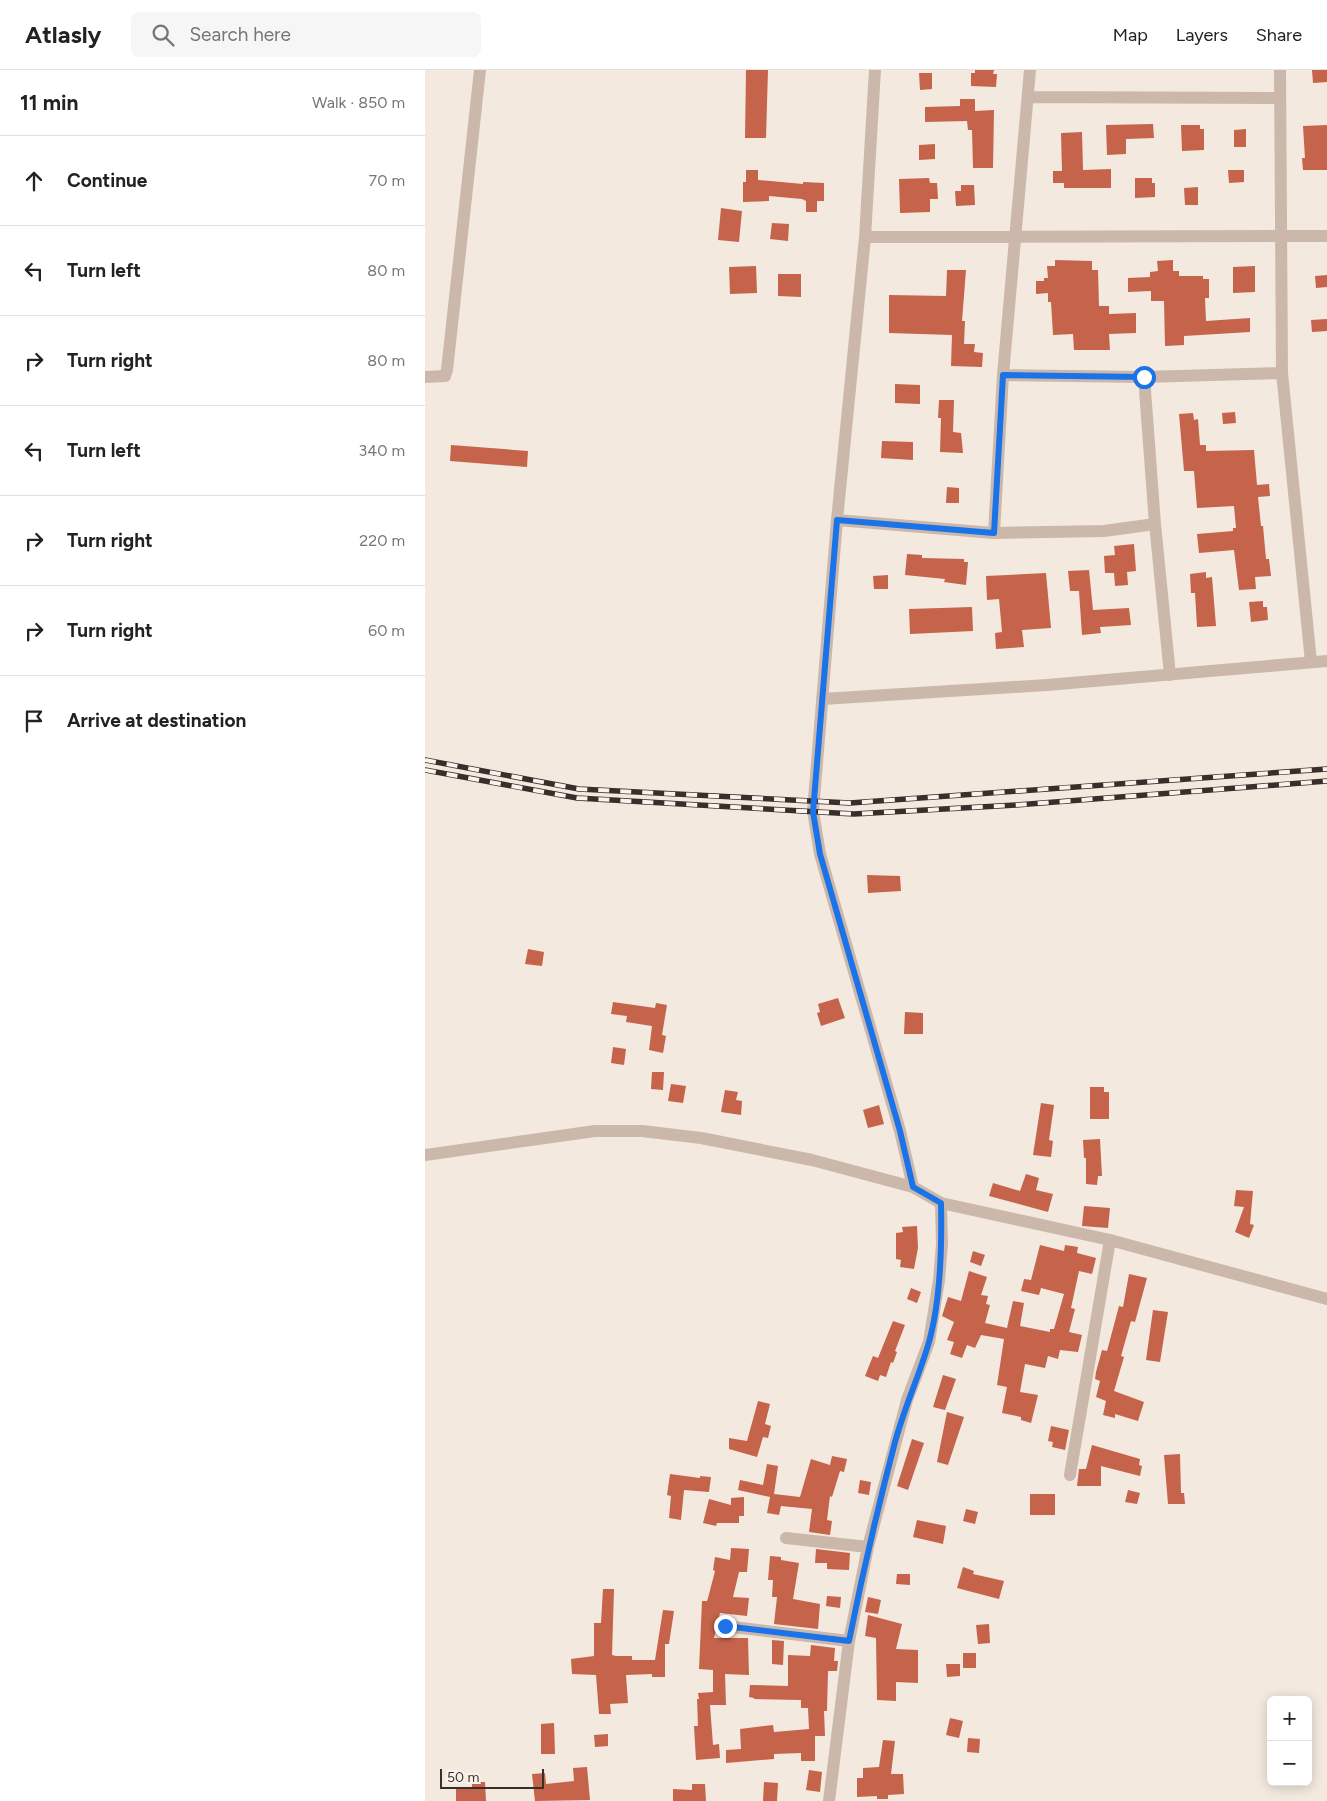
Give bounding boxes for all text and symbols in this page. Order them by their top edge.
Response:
search box [131,12,481,57]
text: Atlasly [25,20,101,49]
icon: search [149,21,177,49]
text: Search here [189,23,291,46]
text: Map [1113,24,1148,46]
text: Layers [1176,24,1228,46]
text: Share [1256,24,1302,46]
text: 11 min [20,90,78,115]
text: Walk · 850 m [312,93,405,112]
icon: ahead [20,167,48,195]
text: Continue [67,169,147,192]
text: 70 m [369,171,405,190]
icon: left [20,257,48,285]
text: Turn left [67,259,141,282]
text: 80 m [367,261,405,280]
icon: right [20,347,48,375]
text: Turn right [67,349,153,372]
text: 80 m [367,351,405,370]
route start [1133,366,1156,389]
icon: left [20,437,48,465]
text: Turn left [67,439,141,462]
text: 340 m [359,441,405,460]
icon: right [20,527,48,555]
text: Turn right [67,529,153,552]
text: 220 m [359,531,405,550]
icon: right [20,617,48,645]
text: Turn right [67,619,153,642]
text: 60 m [368,621,405,640]
icon: arrive [20,707,48,735]
text: Arrive at destination [67,709,246,732]
route end [714,1615,737,1638]
map controls [1267,1696,1312,1786]
button: + [1267,1696,1312,1741]
button: − [1267,1741,1312,1786]
scale bar [440,1766,544,1789]
text: 50 m [447,1769,479,1786]

